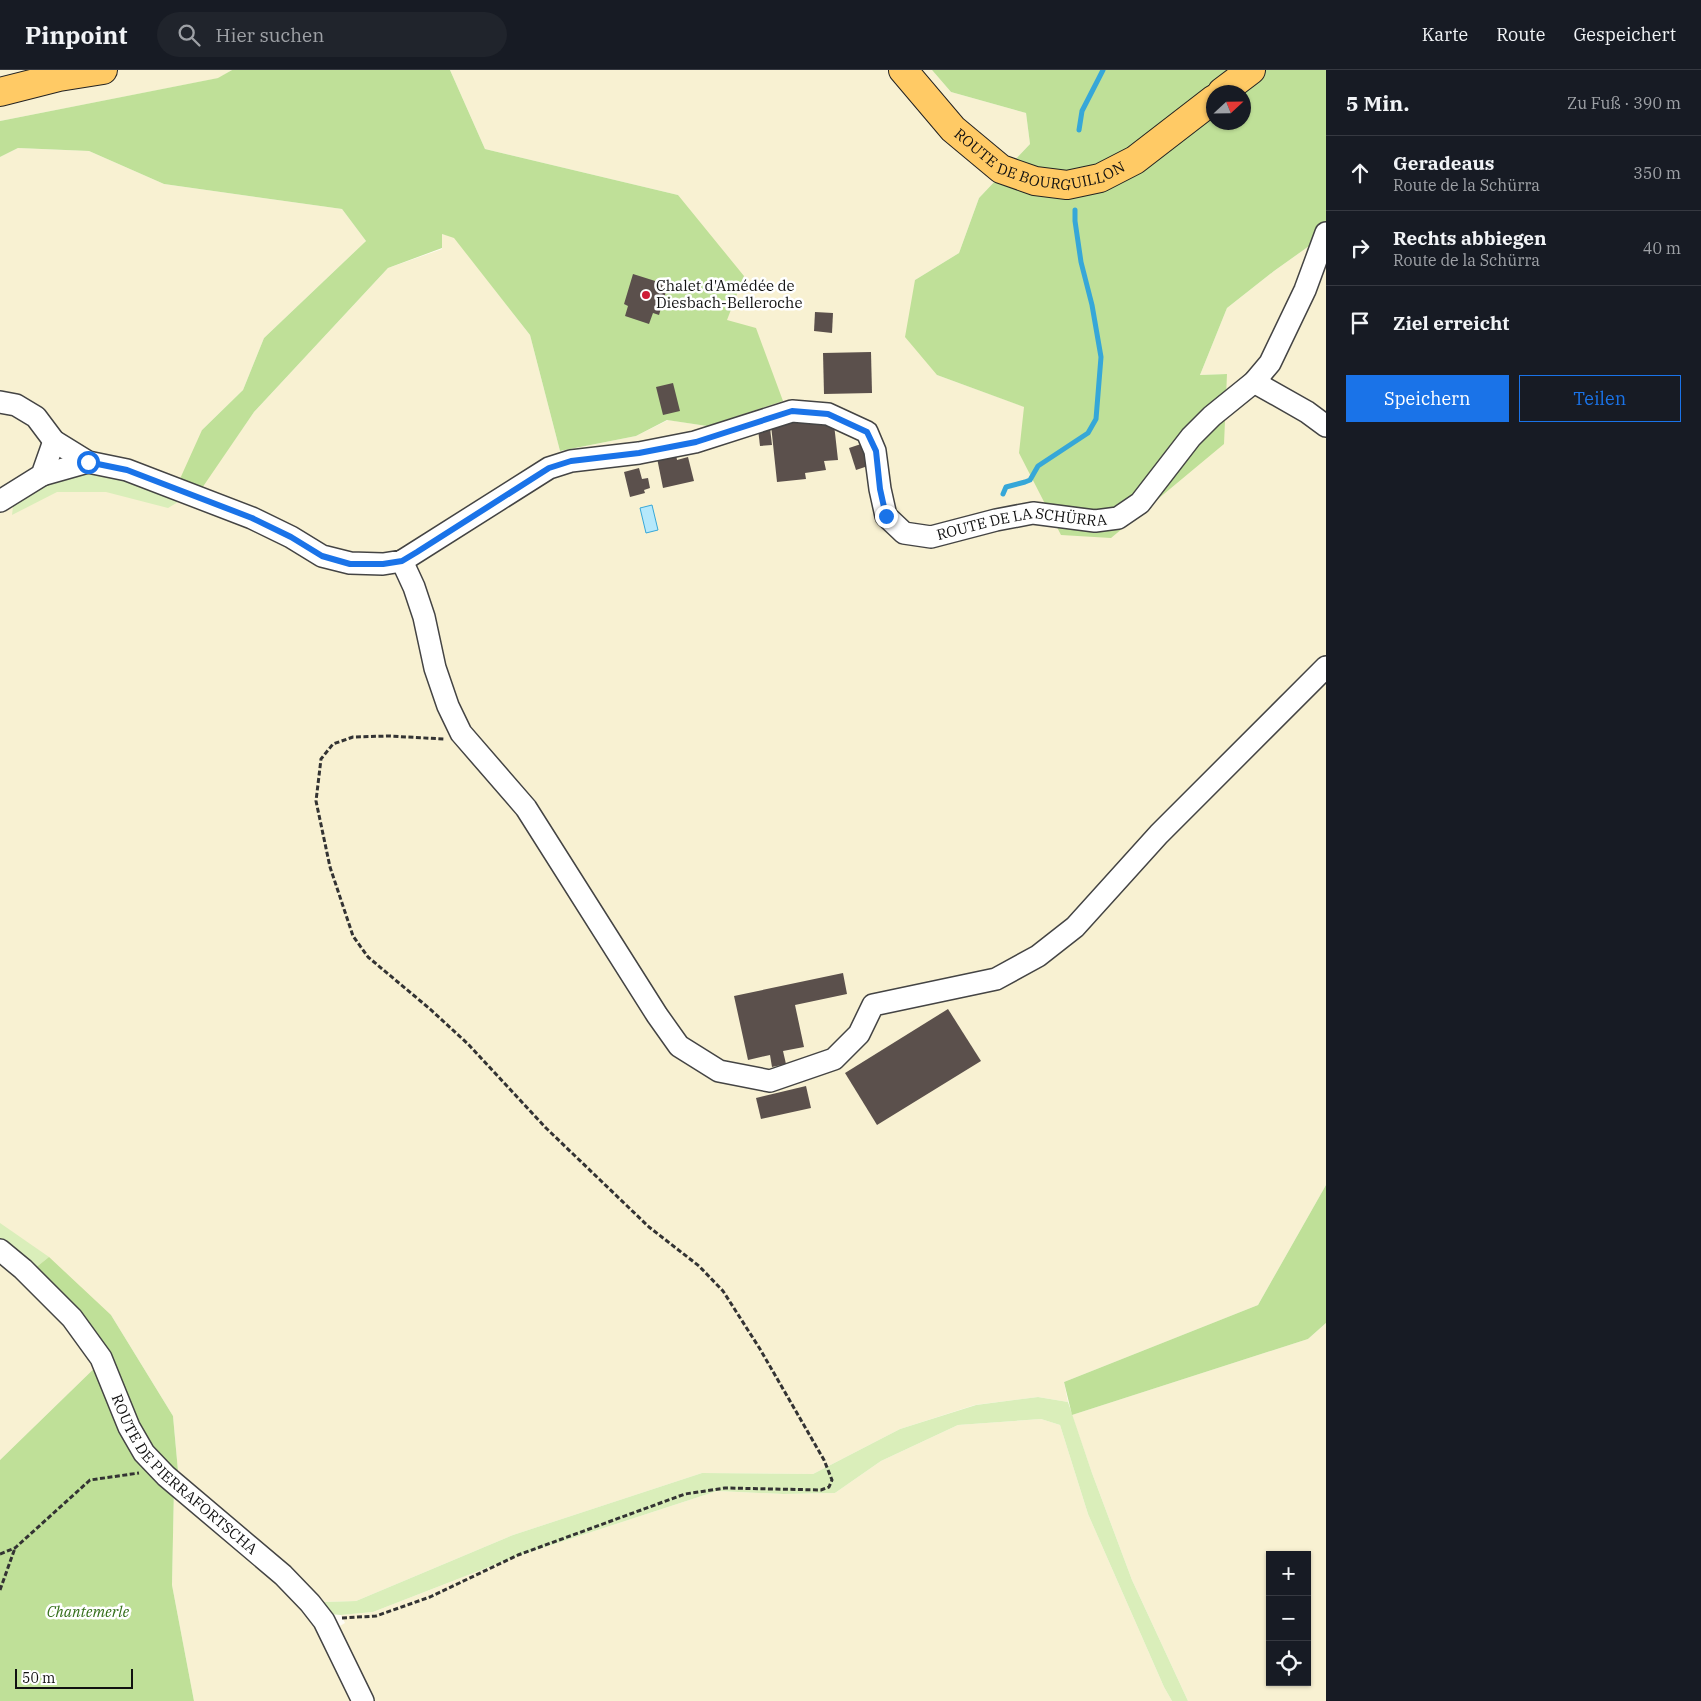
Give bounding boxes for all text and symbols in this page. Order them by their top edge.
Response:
search box [157,12,507,57]
text: Pinpoint [25,19,127,51]
icon: search [175,21,203,49]
text: Hier suchen [215,23,324,47]
text: Karte [1422,23,1468,46]
text: Route [1496,23,1545,46]
text: Gespeichert [1573,23,1676,46]
north arrow [1206,85,1251,130]
text: 5 Min. [1346,89,1409,117]
text: Zu Fuß · 390 m [1567,93,1681,113]
street label: ROUTE DE BOURGUILLON [950,124,1128,194]
text: Geradeaus [1393,151,1494,175]
icon: ahead [1346,159,1374,187]
text: 350 m [1633,163,1681,183]
text: Route de la Schürra [1393,175,1540,195]
text: Rechts abbiegen [1393,226,1547,250]
icon: right [1346,234,1374,262]
text: 40 m [1643,238,1681,258]
text: Route de la Schürra [1393,250,1540,270]
place label: Chalet d'Amédée de Diesbach-Belleroche [656,276,803,312]
marker: Chalet d'Amédée de Diesbach-Belleroche [640,289,652,301]
icon: arrive [1346,309,1374,337]
text: Ziel erreicht [1393,311,1509,335]
button: Speichern [1346,375,1509,422]
button: Teilen [1519,375,1681,422]
route start [77,451,100,474]
street label: ROUTE DE LA SCHÜRRA [934,503,1109,544]
route end [875,505,898,528]
street label: ROUTE DE PIERRAFORTSCHA [108,1391,262,1559]
map controls [1266,1551,1311,1686]
button: + [1266,1551,1311,1596]
button: − [1266,1596,1311,1641]
park label: Chantemerle [47,1602,130,1621]
button: locate [1266,1641,1311,1686]
scale bar [15,1666,132,1689]
text: 50 m [22,1669,55,1687]

